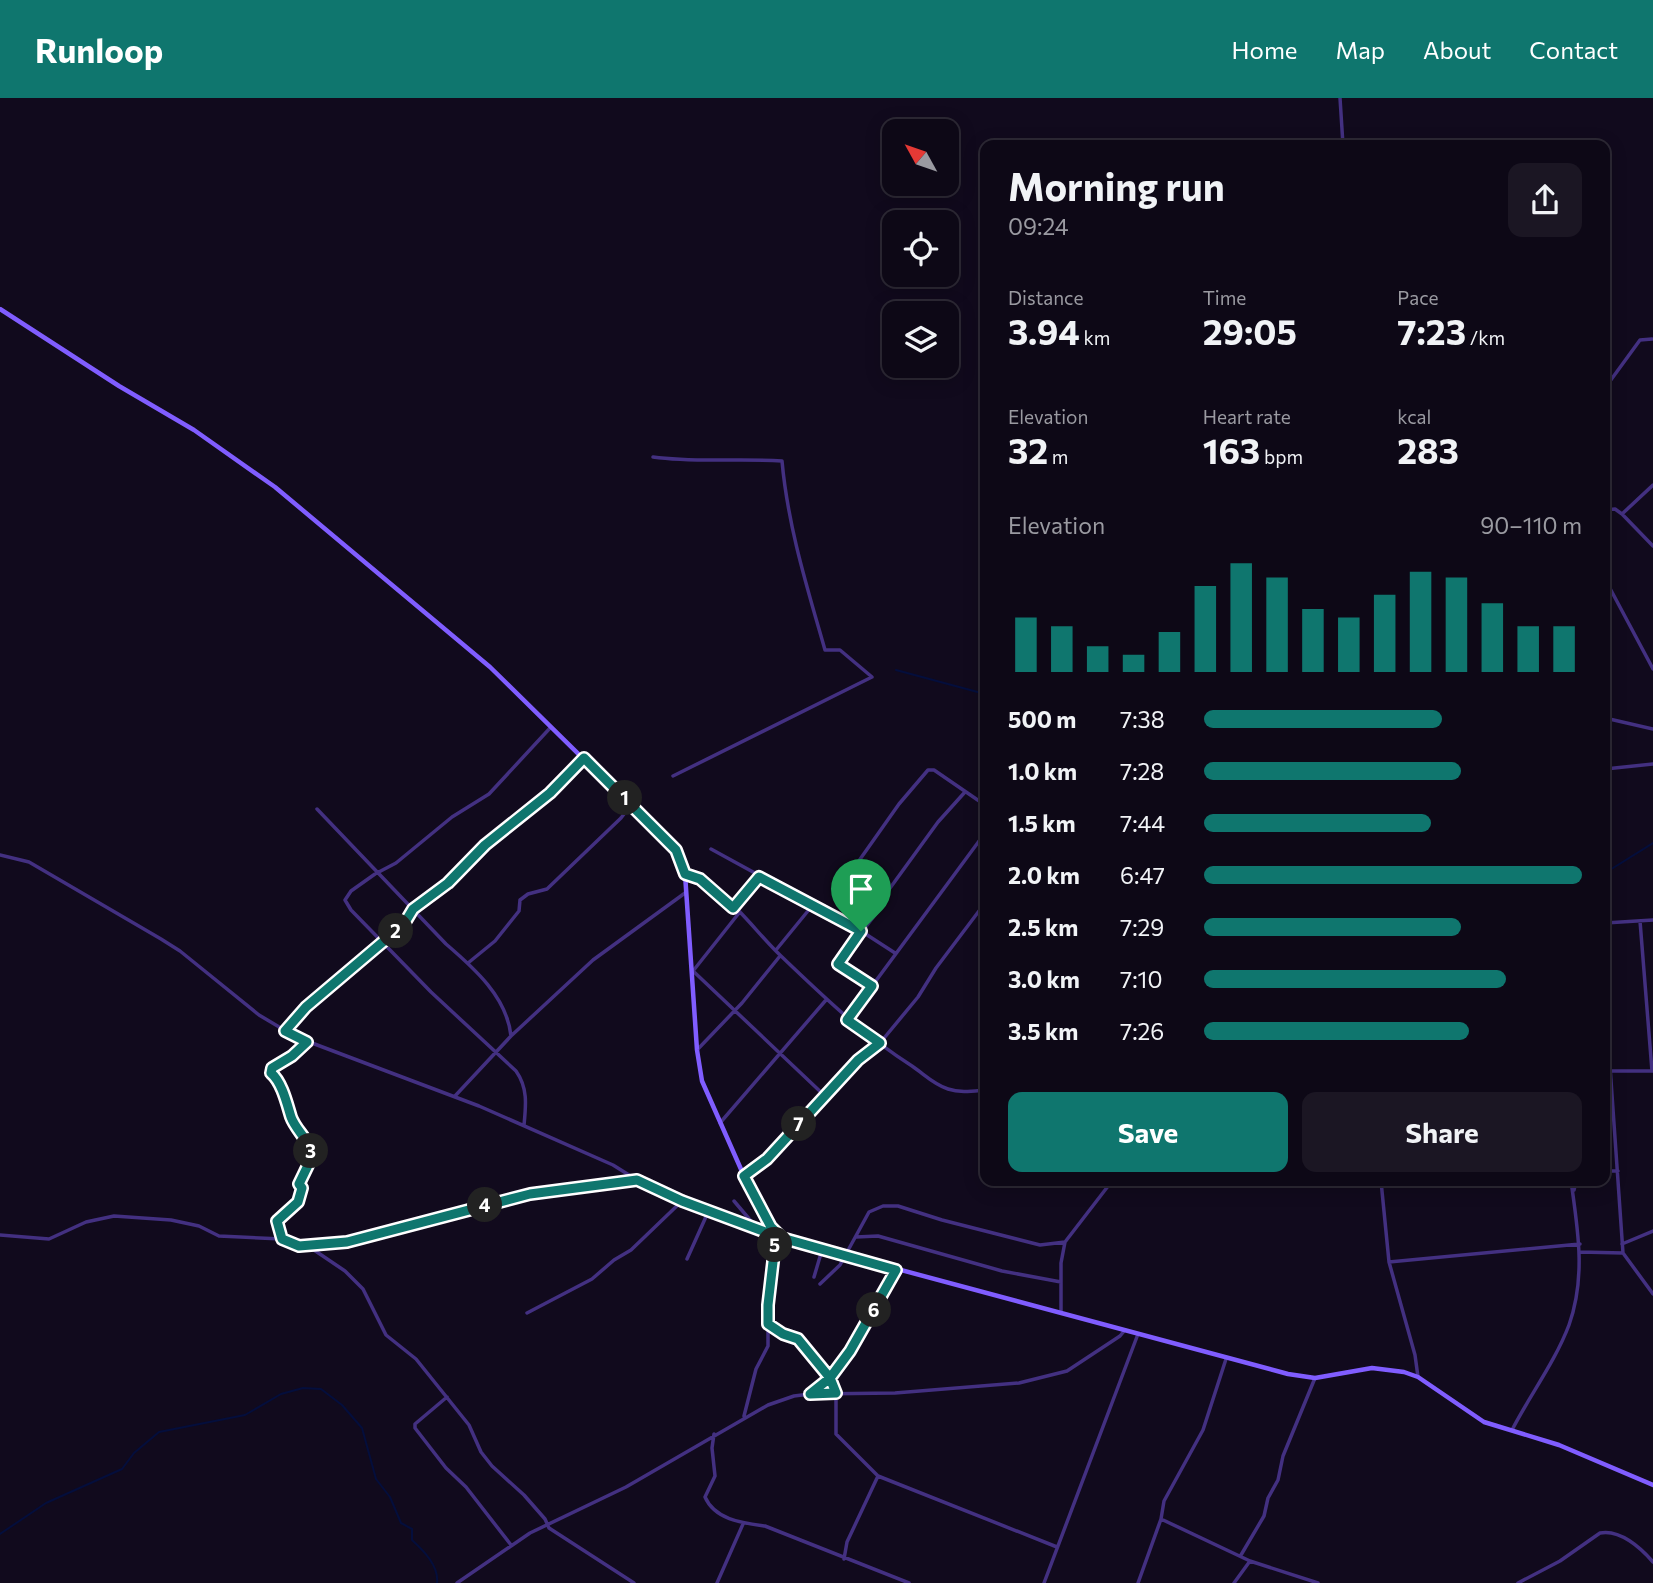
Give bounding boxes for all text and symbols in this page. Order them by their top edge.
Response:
text: Runloop [35,29,163,70]
text: Home [1232,35,1298,64]
text: Map [1336,35,1385,64]
text: About [1423,35,1491,64]
text: Contact [1529,35,1618,64]
north arrow [882,119,959,196]
map controls [882,119,959,378]
text: Morning run [1008,162,1225,209]
button: share [1508,163,1582,237]
button: locate [882,210,959,287]
text: 09:24 [1008,212,1069,240]
text: Distance [1008,286,1084,309]
text: Time [1203,286,1246,309]
text: Pace [1397,286,1439,309]
button: layers [882,301,959,378]
text: 3.94 [1008,309,1080,352]
text: 29:05 [1203,309,1297,352]
text: 7:23 [1397,309,1466,352]
text: km [1080,326,1110,349]
text: /km [1466,326,1505,349]
text: Elevation [1008,405,1088,428]
text: Heart rate [1203,405,1291,428]
text: kcal [1397,405,1431,428]
text: 32 [1008,428,1048,471]
text: 163 [1203,428,1260,471]
text: 283 [1397,428,1459,471]
text: m [1048,445,1068,468]
text: bpm [1260,445,1303,468]
text: Elevation [1008,511,1105,539]
text: 90–110 m [1480,511,1582,539]
text: 500 m [1008,705,1076,733]
text: 7:38 [1120,705,1165,733]
text: 1.0 km [1008,757,1077,785]
text: 7:28 [1120,757,1164,785]
pin: 1 [608,780,642,816]
text: 1 [620,786,629,809]
text: 1.5 km [1008,809,1076,837]
text: 7:44 [1120,809,1165,837]
pin [831,859,891,931]
text: 2.0 km [1008,861,1080,889]
text: 6:47 [1120,861,1165,889]
icon: arrive [842,870,880,908]
text: 2.5 km [1008,913,1078,941]
text: 7:29 [1120,913,1164,941]
pin: 2 [378,914,414,948]
text: 2 [390,919,401,942]
text: 3.0 km [1008,965,1080,993]
text: 7:10 [1120,965,1162,993]
text: 3.5 km [1008,1017,1078,1045]
text: 7:26 [1120,1017,1164,1045]
button: Save [1008,1092,1288,1172]
button: Share [1302,1092,1582,1172]
pin: 7 [782,1107,816,1142]
text: 7 [793,1112,804,1135]
pin: 3 [294,1134,328,1168]
text: 3 [305,1139,316,1162]
pin: 4 [468,1188,503,1222]
text: 4 [479,1193,490,1216]
pin: 5 [758,1228,792,1262]
text: 5 [769,1233,780,1256]
pin: 6 [856,1292,892,1328]
text: 6 [868,1298,879,1321]

